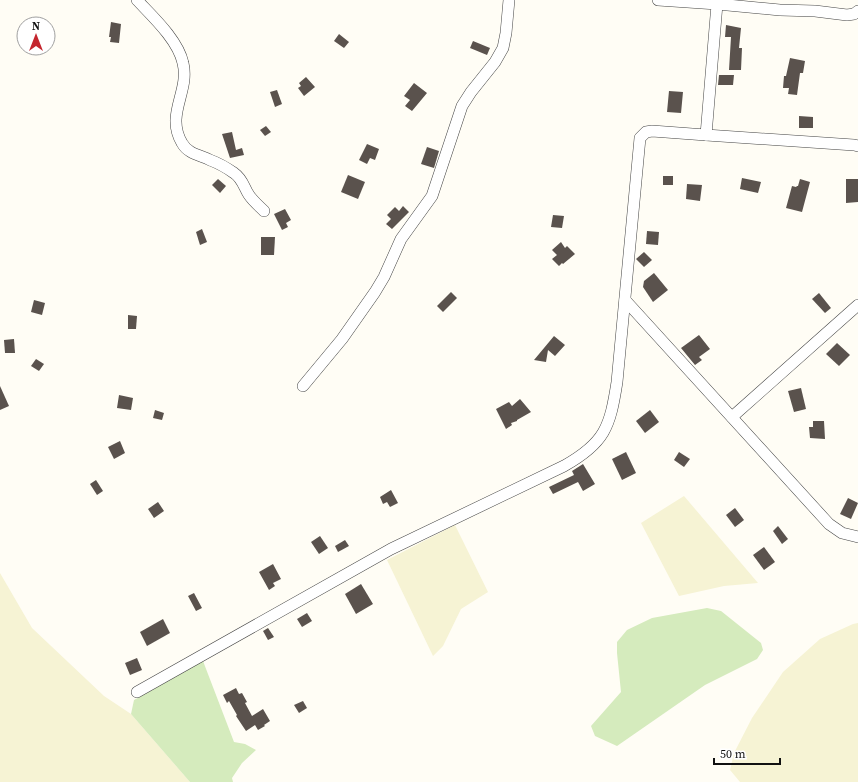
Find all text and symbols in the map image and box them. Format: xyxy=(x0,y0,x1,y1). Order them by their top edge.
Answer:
north arrow xyxy=(16,16,56,56)
text: N xyxy=(32,19,40,34)
scale bar xyxy=(714,740,780,766)
text: 50 m xyxy=(720,746,746,762)

